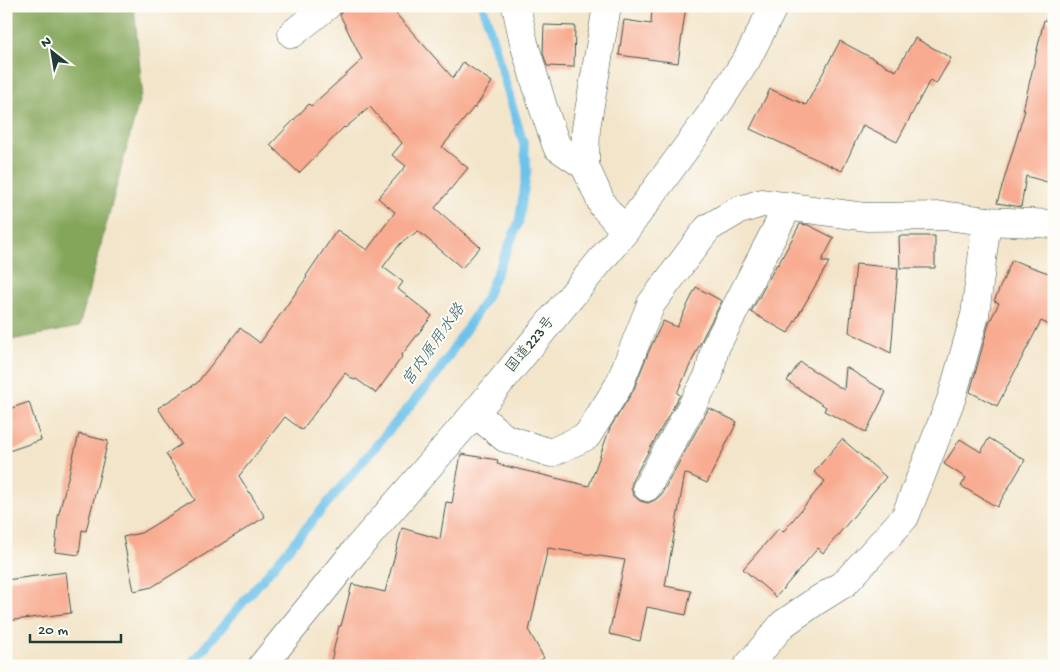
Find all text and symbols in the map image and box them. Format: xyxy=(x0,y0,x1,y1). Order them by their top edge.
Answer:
north arrow xyxy=(28,28,78,78)
text: N xyxy=(38,33,55,53)
water label: 宮内原用水路 xyxy=(399,300,471,391)
street label: 国道223号 xyxy=(503,313,559,377)
scale bar xyxy=(30,612,121,644)
text: 20 m xyxy=(38,622,68,640)

